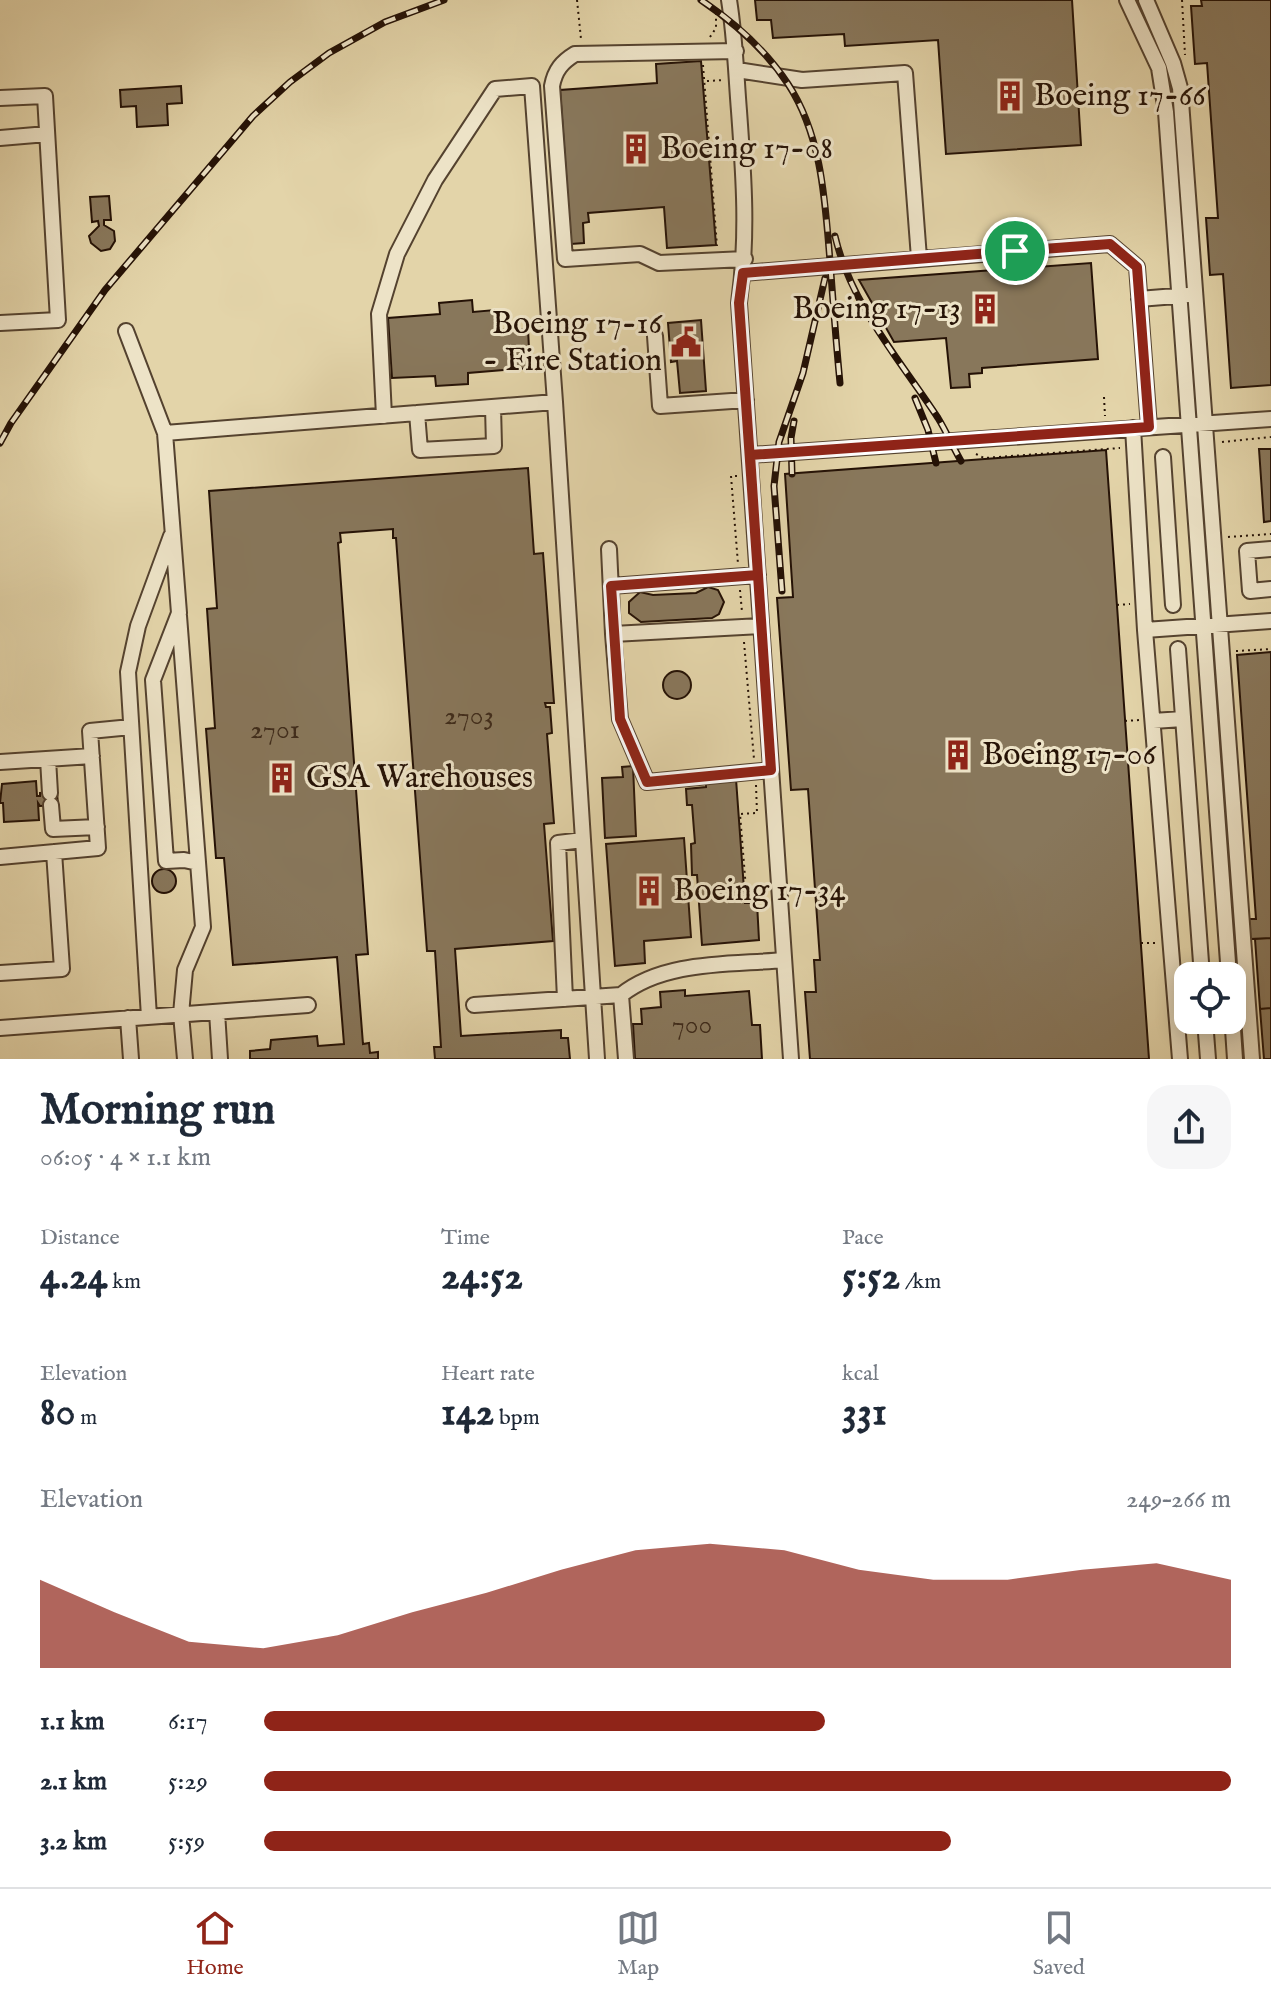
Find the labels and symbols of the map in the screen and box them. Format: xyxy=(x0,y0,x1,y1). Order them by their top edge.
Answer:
place label: Boeing 17-66 xyxy=(1034,76,1206,117)
building icon: Boeing 17-66 xyxy=(993,79,1027,113)
place label: Boeing 17-08 xyxy=(660,129,833,170)
building icon: Boeing 17-08 xyxy=(619,132,653,166)
pin xyxy=(981,217,1049,285)
place label: Boeing 17-13 xyxy=(792,289,961,330)
building icon: Boeing 17-13 xyxy=(968,292,1002,326)
place label: Boeing 17-16 - Fire Station xyxy=(483,304,663,382)
public building icon: Boeing 17-16 - Fire Station xyxy=(669,325,703,359)
house number: 2703 xyxy=(444,699,494,734)
house number: 2701 xyxy=(250,713,300,748)
place label: Boeing 17-06 xyxy=(982,735,1157,776)
building icon: Boeing 17-06 xyxy=(941,738,975,772)
place label: GSA Warehouses xyxy=(306,758,533,799)
building icon: GSA Warehouses xyxy=(265,761,299,795)
place label: Boeing 17-34 xyxy=(673,871,846,912)
building icon: Boeing 17-34 xyxy=(632,874,666,908)
house number: 700 xyxy=(672,1008,712,1043)

